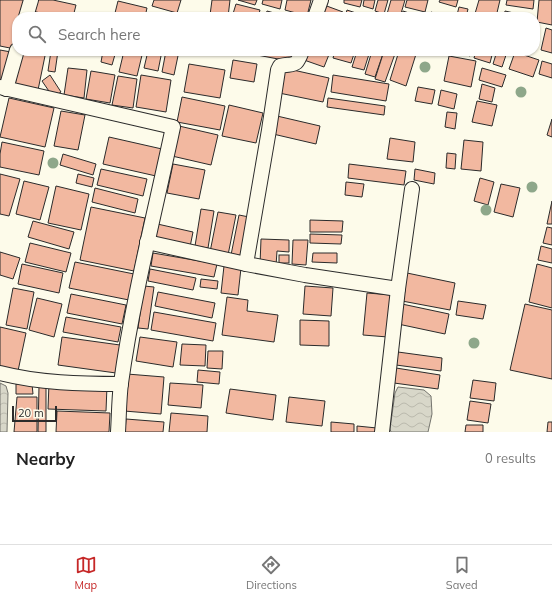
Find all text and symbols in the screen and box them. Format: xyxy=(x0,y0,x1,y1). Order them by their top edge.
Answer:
search box xyxy=(12,12,540,56)
icon: search xyxy=(26,23,48,45)
text: Search here xyxy=(58,25,140,44)
scale bar xyxy=(12,404,57,423)
text: 20 m xyxy=(18,406,44,420)
text: Nearby xyxy=(16,448,75,469)
text: 0 results xyxy=(485,450,536,466)
tab: Map xyxy=(74,554,97,592)
tab: Directions xyxy=(246,554,297,592)
tab: Saved xyxy=(446,554,478,592)

